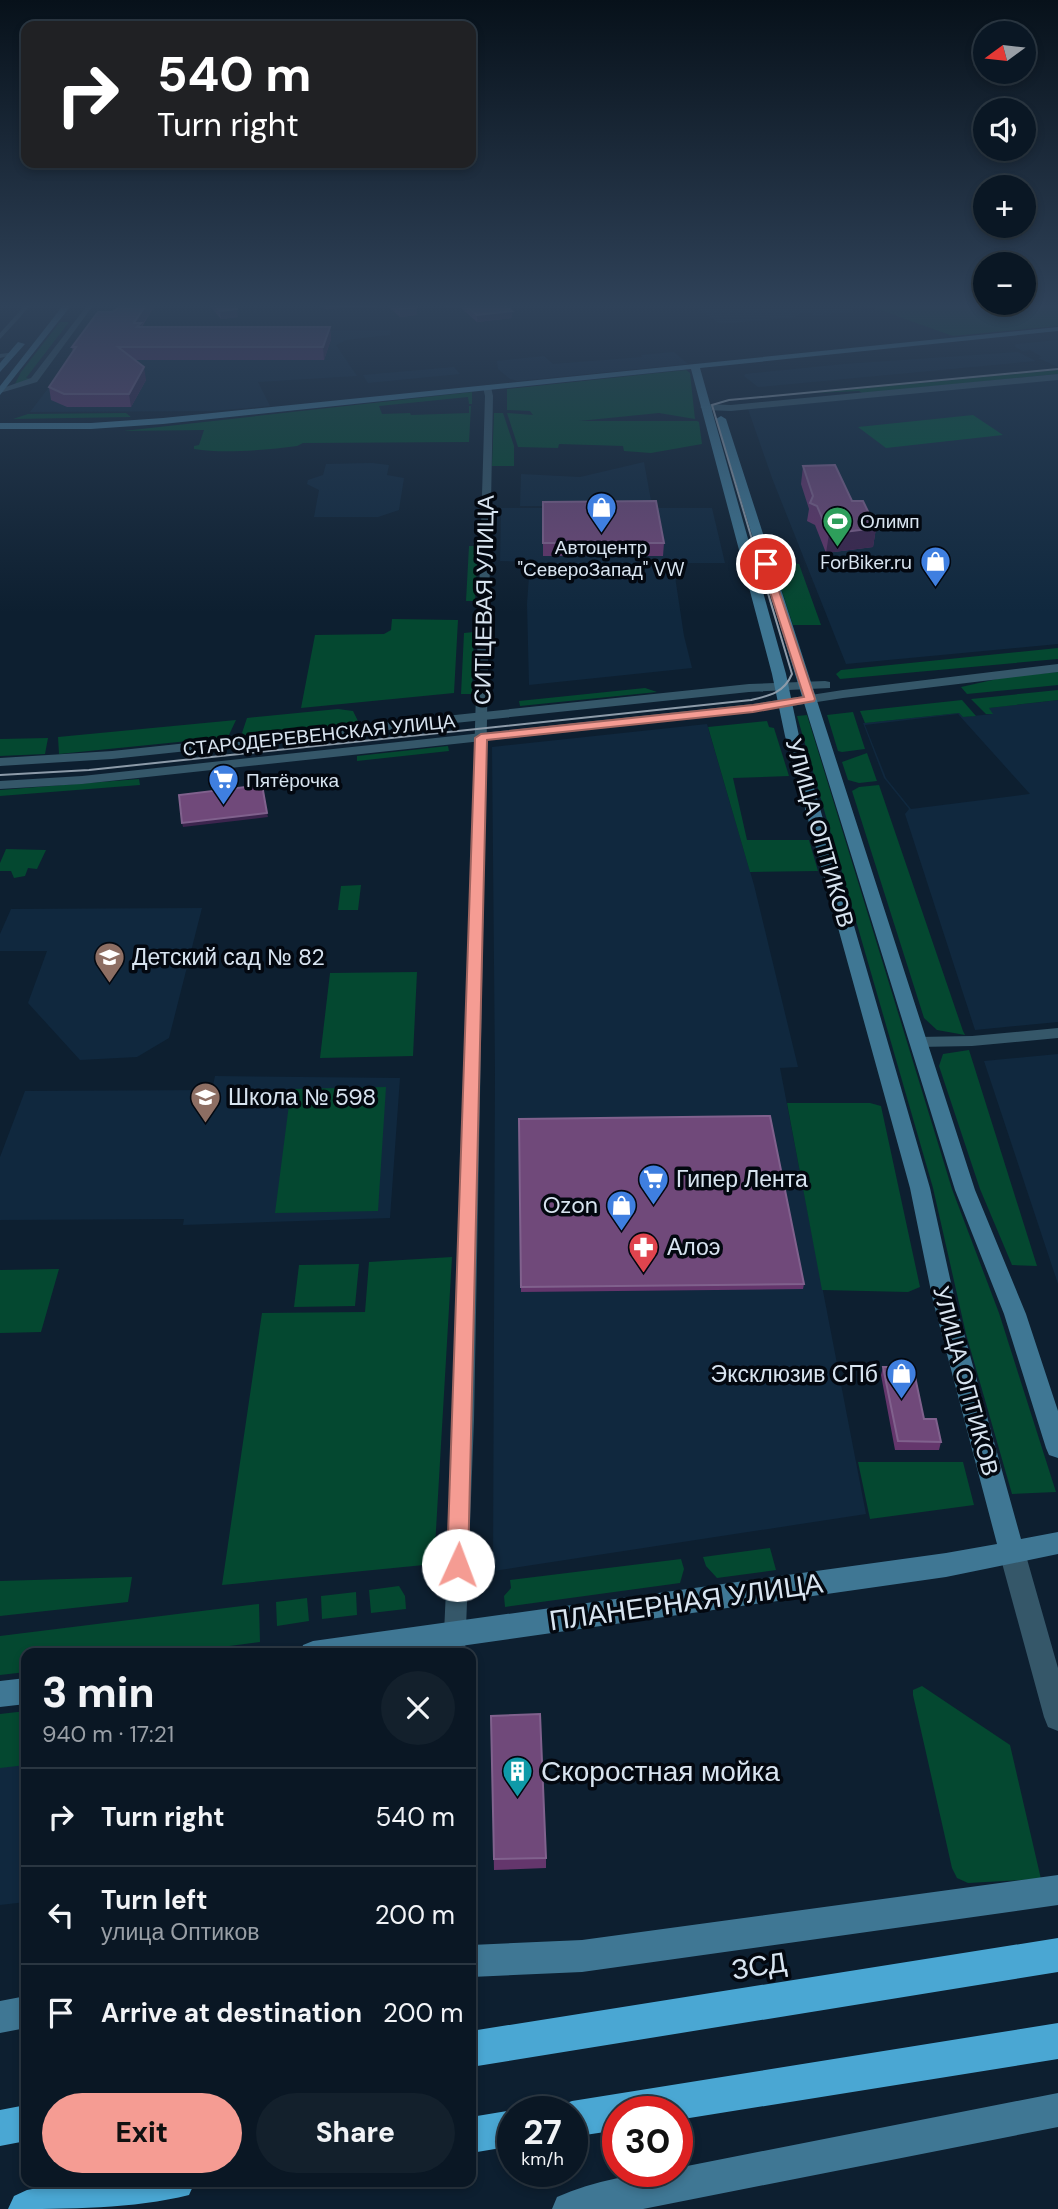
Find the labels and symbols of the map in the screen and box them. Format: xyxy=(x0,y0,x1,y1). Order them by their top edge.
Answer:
north arrow xyxy=(973,21,1036,84)
shop icon: Автоцентр "СевероЗапад" VW xyxy=(584,491,618,535)
street label: СИТЦЕВАЯ УЛИЦА xyxy=(467,494,501,705)
sports icon: Олимп xyxy=(820,504,854,548)
place label: Олимп xyxy=(860,509,920,534)
pin xyxy=(736,534,796,594)
place label: Автоцентр "СевероЗапад" VW xyxy=(517,535,685,582)
shop icon: ForBiker.ru xyxy=(918,545,952,589)
place label: ForBiker.ru xyxy=(820,550,912,575)
street label: СТАРОДЕРЕВЕНСКАЯ УЛИЦА xyxy=(182,708,457,762)
street label: УЛИЦА ОПТИКОВ xyxy=(779,735,861,931)
supermarket icon: Пятёрочка xyxy=(206,763,240,807)
place label: Пятёрочка xyxy=(246,768,340,793)
school or university icon: Детский сад № 82 xyxy=(92,940,126,984)
place label: Детский сад № 82 xyxy=(132,942,325,972)
school or university icon: Школа № 598 xyxy=(188,1080,222,1124)
place label: Школа № 598 xyxy=(228,1082,376,1112)
supermarket icon: Гипер Лента xyxy=(636,1162,670,1206)
place label: Гипер Лента xyxy=(676,1164,808,1194)
shop icon: Ozon xyxy=(604,1188,638,1232)
place label: Ozon xyxy=(543,1190,598,1220)
pharmacy icon: Алоэ xyxy=(627,1230,661,1274)
place label: Алоэ xyxy=(667,1232,721,1262)
street label: УЛИЦА ОПТИКОВ xyxy=(926,1283,1006,1479)
shop icon: Эксклюзив СПб xyxy=(884,1357,918,1401)
place label: Эксклюзив СПб xyxy=(711,1359,878,1389)
position arrow xyxy=(421,1528,495,1602)
street label: ПЛАНЕРНАЯ УЛИЦА xyxy=(547,1564,826,1640)
place label: Скоростная мойка xyxy=(541,1753,780,1790)
building icon: Скоростная мойка xyxy=(501,1754,535,1798)
street label: ЗСД xyxy=(729,1943,789,1989)
speed limit sign: 30 xyxy=(602,2096,693,2187)

